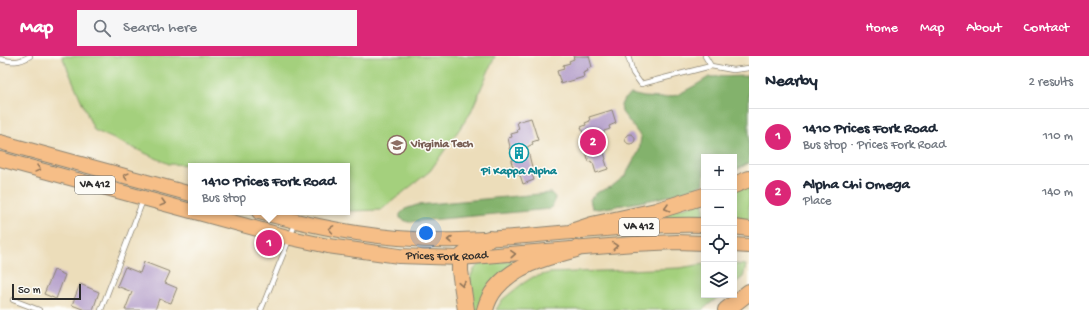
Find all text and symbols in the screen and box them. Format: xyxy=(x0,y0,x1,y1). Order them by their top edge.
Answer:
search box xyxy=(77,10,357,46)
text: Map xyxy=(20,17,53,40)
icon: search xyxy=(91,17,113,39)
text: Search here xyxy=(123,19,197,37)
text: Home xyxy=(866,20,898,37)
text: Map xyxy=(920,20,944,37)
text: About xyxy=(966,20,1002,37)
text: Contact xyxy=(1024,20,1069,37)
text: Nearby xyxy=(765,72,818,92)
text: 2 results xyxy=(1028,75,1073,90)
text: 1410 Prices Fork Road xyxy=(803,120,937,138)
pin: 2 xyxy=(580,127,606,157)
text: 1 xyxy=(775,129,781,144)
text: 110 m xyxy=(1043,129,1073,144)
school or university icon: Virginia Tech xyxy=(386,134,408,156)
place label: Virginia Tech xyxy=(410,138,474,152)
text: Bus stop · Prices Fork Road xyxy=(803,138,946,153)
building icon: Pi Kappa Alpha xyxy=(508,142,530,164)
map controls xyxy=(701,154,737,298)
button: + xyxy=(701,154,737,190)
popup xyxy=(188,163,350,215)
one-way arrow xyxy=(34,165,41,173)
place label: Pi Kappa Alpha xyxy=(480,165,558,179)
one-way arrow xyxy=(123,173,130,181)
text: 1410 Prices Fork Road xyxy=(202,173,336,191)
road number: VA 412 xyxy=(75,176,115,194)
text: Alpha Chi Omega xyxy=(803,176,910,194)
text: 2 xyxy=(775,185,781,200)
text: 140 m xyxy=(1042,185,1073,200)
button: − xyxy=(701,190,737,226)
text: Bus stop xyxy=(202,191,246,206)
text: Place xyxy=(803,194,831,209)
one-way arrow xyxy=(160,199,166,207)
one-way arrow xyxy=(664,203,671,212)
road number: VA 412 xyxy=(619,218,659,236)
your location xyxy=(416,223,436,243)
one-way arrow xyxy=(328,225,334,234)
button: locate xyxy=(701,226,737,262)
pin: 1 xyxy=(256,228,282,258)
one-way arrow xyxy=(447,236,453,244)
one-way arrow xyxy=(612,241,618,250)
street label: Prices Fork Road xyxy=(405,249,489,265)
one-way arrow xyxy=(510,249,516,258)
button: layers xyxy=(701,262,737,298)
one-way arrow xyxy=(458,281,466,287)
scale bar xyxy=(12,282,81,301)
text: 50 m xyxy=(18,285,40,297)

